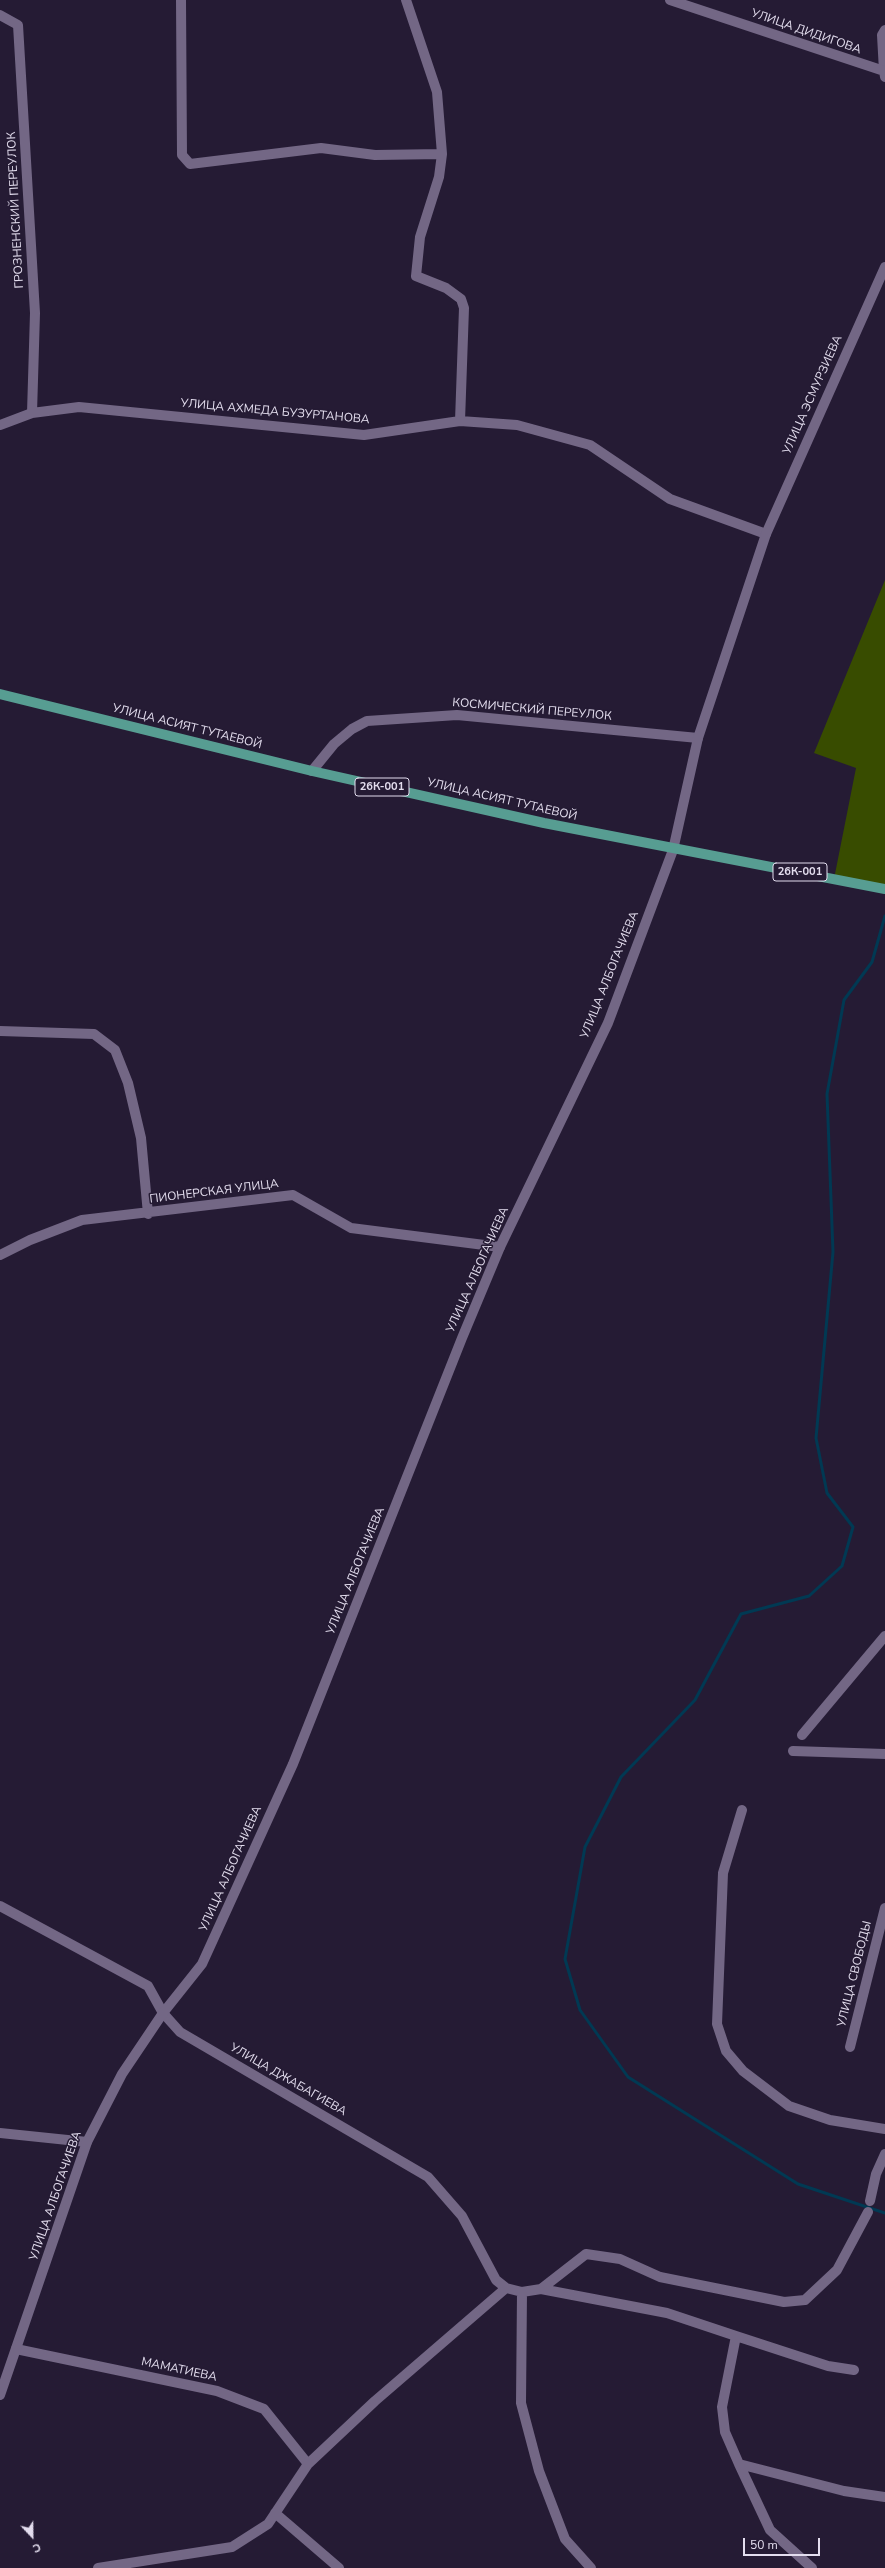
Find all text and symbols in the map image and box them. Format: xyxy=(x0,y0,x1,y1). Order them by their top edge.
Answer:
street label: УЛИЦА ДИДИГОВА xyxy=(749,6,863,58)
street label: ГРОЗНЕНСКИЙ ПЕРЕУЛОК xyxy=(5,131,27,289)
street label: УЛИЦА ЭСМУРЗИЕВА xyxy=(780,333,846,457)
street label: УЛИЦА АХМЕДА БУЗУРТАНОВА xyxy=(180,397,370,427)
street label: КОСМИЧЕСКИЙ ПЕРЕУЛОК xyxy=(452,696,612,724)
street label: УЛИЦА АСИЯТ ТУТАЕВОЙ xyxy=(111,701,263,753)
street label: УЛИЦА АСИЯТ ТУТАЕВОЙ xyxy=(426,776,578,824)
road number: 26К-001 xyxy=(355,778,409,796)
road number: 26К-001 xyxy=(773,863,827,881)
street label: УЛИЦА АЛБОГАЧИЕВА xyxy=(578,909,642,1041)
street label: ПИОНЕРСКАЯ УЛИЦА xyxy=(149,1177,279,1207)
street label: УЛИЦА АЛБОГАЧИЕВА xyxy=(444,1205,512,1335)
street label: УЛИЦА АЛБОГАЧИЕВА xyxy=(324,1505,388,1637)
street label: УЛИЦА АЛБОГАЧИЕВА xyxy=(197,1804,265,1934)
street label: УЛИЦА СВОБОДЫ xyxy=(835,1920,875,2028)
street label: УЛИЦА ДЖАБАГИЕВА xyxy=(227,2041,349,2119)
street label: УЛИЦА АЛБОГАЧИЕВА xyxy=(27,2129,85,2263)
street label: МАМАТИЕВА xyxy=(140,2355,218,2385)
north arrow xyxy=(12,2516,52,2556)
scale bar xyxy=(745,2530,822,2556)
text: 50 m xyxy=(750,2537,778,2553)
text: С xyxy=(30,2539,43,2556)

